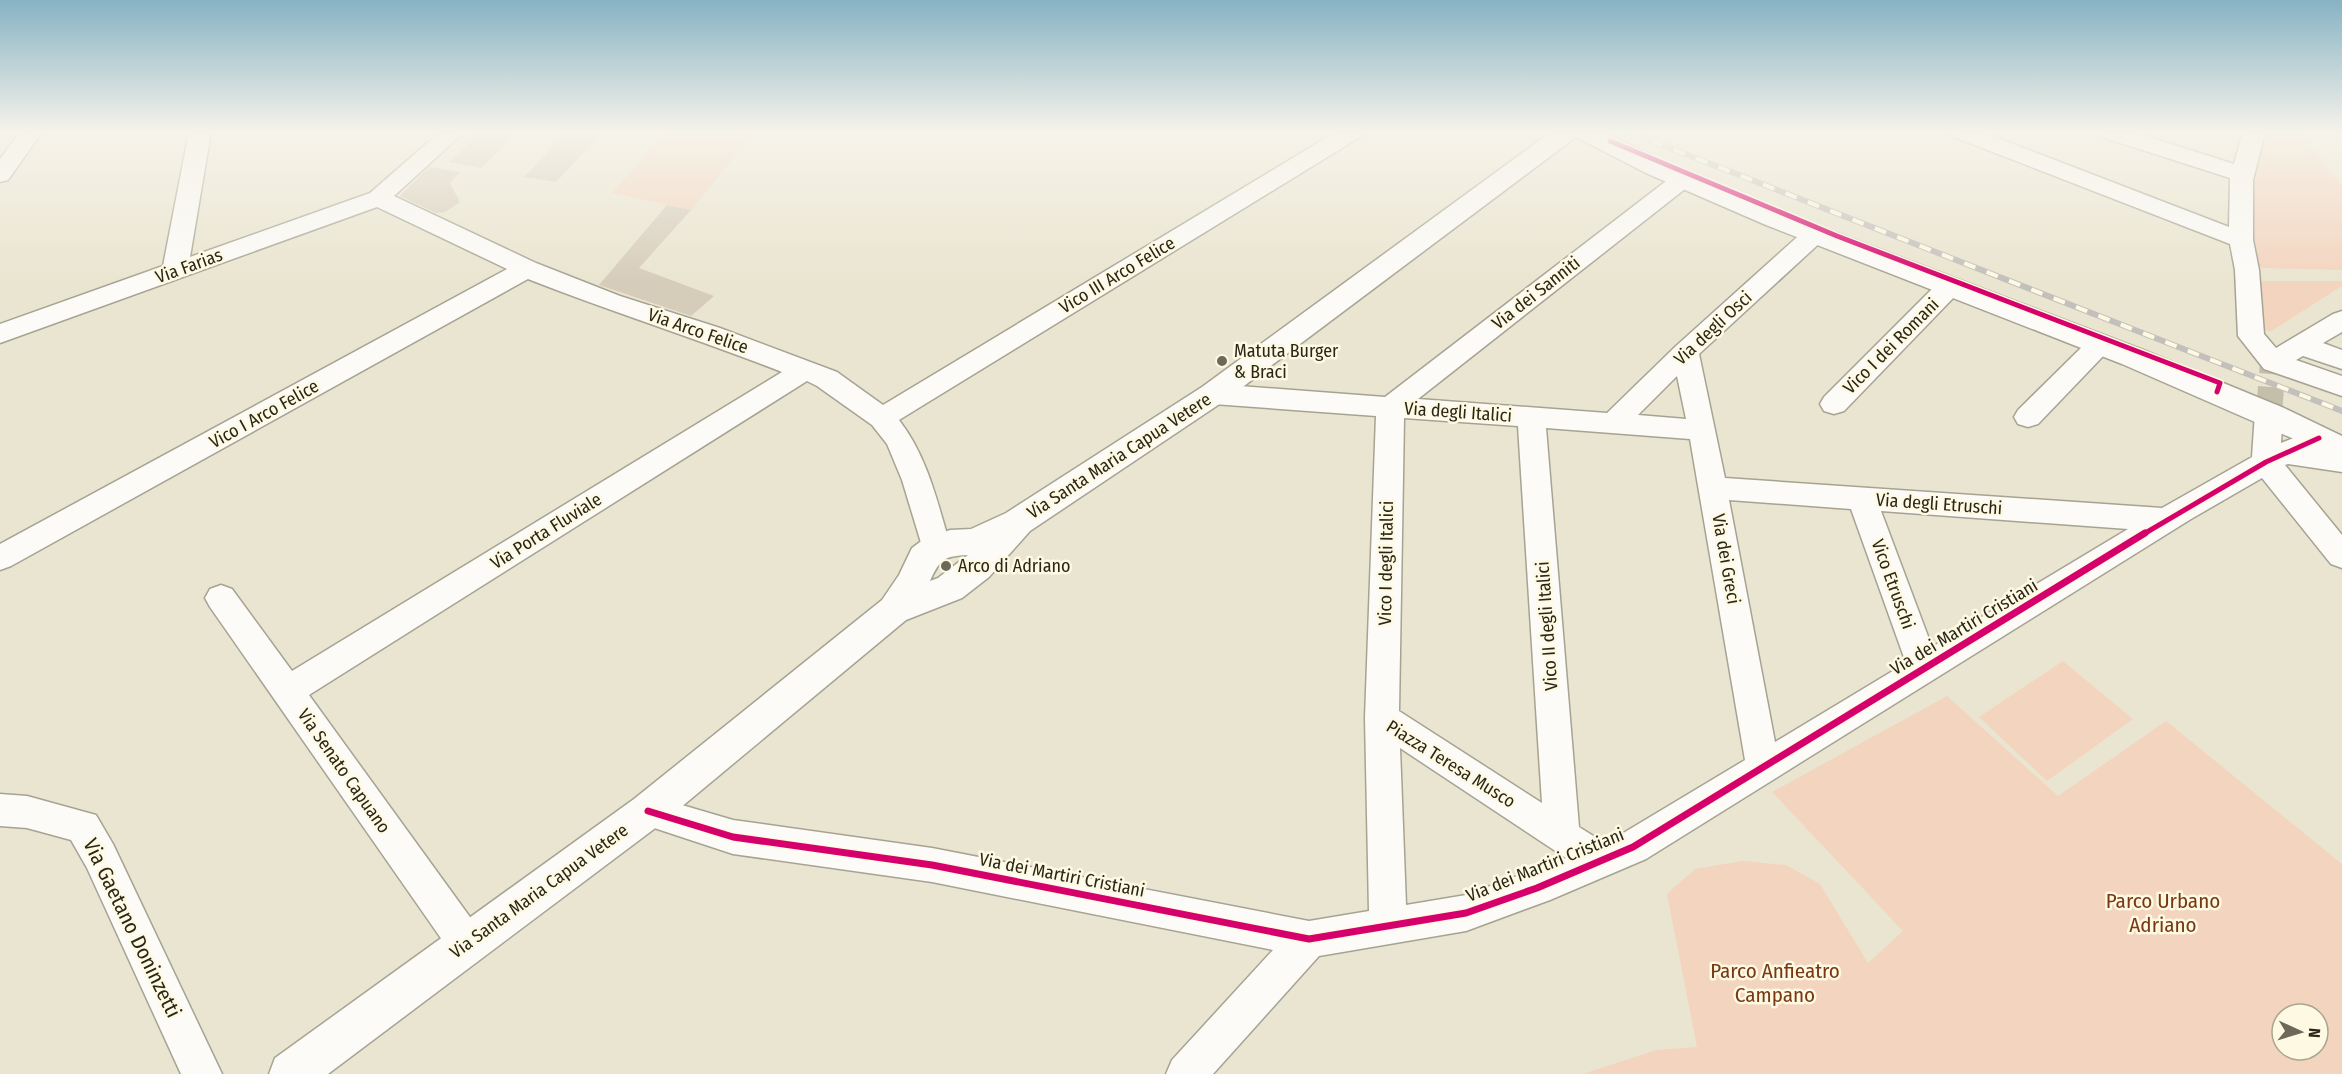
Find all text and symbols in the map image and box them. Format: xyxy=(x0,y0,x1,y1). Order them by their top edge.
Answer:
street label: Vico III Arco Felice xyxy=(1055,232,1179,318)
street label: Via Farias xyxy=(153,244,226,288)
street label: Via dei Sanniti xyxy=(1488,252,1584,334)
street label: Via degli Osci xyxy=(1669,286,1757,370)
street label: Vico I dei Romani xyxy=(1838,293,1944,399)
street label: Via Arco Felice xyxy=(645,304,751,358)
place label: Matuta Burger & Braci xyxy=(1234,340,1339,383)
marker: Matuta Burger & Braci xyxy=(1215,354,1229,368)
street label: Vico I Arco Felice xyxy=(205,375,323,453)
street label: Via Santa Maria Capua Vetere xyxy=(1023,388,1215,524)
street label: Via degli Italici xyxy=(1403,397,1513,427)
street label: Via Porta Fluviale xyxy=(486,488,606,574)
street label: Via degli Etruschi xyxy=(1875,489,2003,519)
street label: Vico I degli Italici xyxy=(1374,500,1398,626)
street label: Via dei Greci xyxy=(1707,512,1745,606)
street label: Vico Etruschi xyxy=(1867,536,1919,632)
place label: Arco di Adriano xyxy=(958,555,1070,577)
marker: Arco di Adriano xyxy=(939,559,953,573)
street label: Vico II degli Italici xyxy=(1532,561,1562,691)
street label: Via dei Martiri Cristiani xyxy=(1886,574,2042,680)
street label: Via Senato Capuano xyxy=(293,705,395,837)
street label: Piazza Teresa Musco xyxy=(1382,715,1520,813)
street label: Via Santa Maria Capua Vetere xyxy=(446,819,632,963)
street label: Via dei Martiri Cristiani xyxy=(1463,823,1627,907)
street label: Via Gaetano Doninzetti xyxy=(77,834,187,1022)
street label: Via dei Martiri Cristiani xyxy=(977,848,1147,902)
park label: Parco Urbano Adriano xyxy=(2106,888,2220,938)
park label: Parco Anfieatro Campano xyxy=(1710,958,1840,1008)
north arrow xyxy=(2270,1002,2330,1062)
text: N xyxy=(2305,1028,2324,1038)

